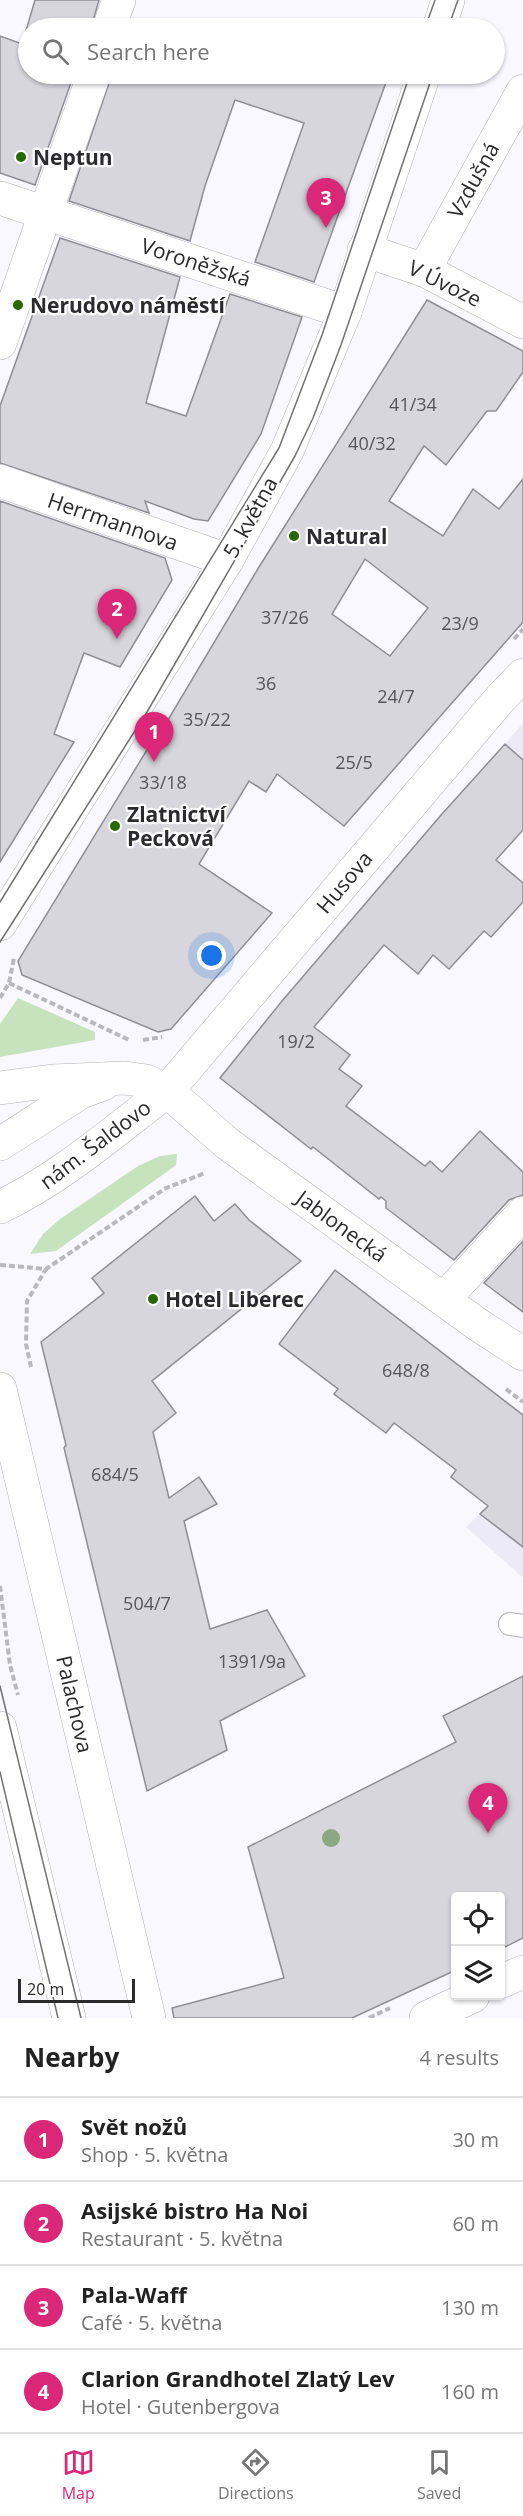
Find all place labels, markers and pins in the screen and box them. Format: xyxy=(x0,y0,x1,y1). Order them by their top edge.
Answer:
place label: Neptun xyxy=(33,143,113,171)
marker: Neptun xyxy=(14,150,28,164)
pin: 3 xyxy=(306,178,346,228)
place label: Nerudovo náměstí xyxy=(30,291,227,319)
marker: Nerudovo náměstí xyxy=(11,298,25,312)
place label: Natural xyxy=(306,522,387,550)
marker: Natural xyxy=(287,529,301,543)
pin: 2 xyxy=(98,590,136,639)
pin: 1 xyxy=(134,712,174,762)
place label: Zlatnictví Pecková xyxy=(127,800,227,852)
marker: Zlatnictví Pecková xyxy=(108,819,122,833)
place label: Hotel Liberec xyxy=(165,1285,304,1313)
marker: Hotel Liberec xyxy=(146,1292,160,1306)
pin: 4 xyxy=(468,1784,508,1833)

